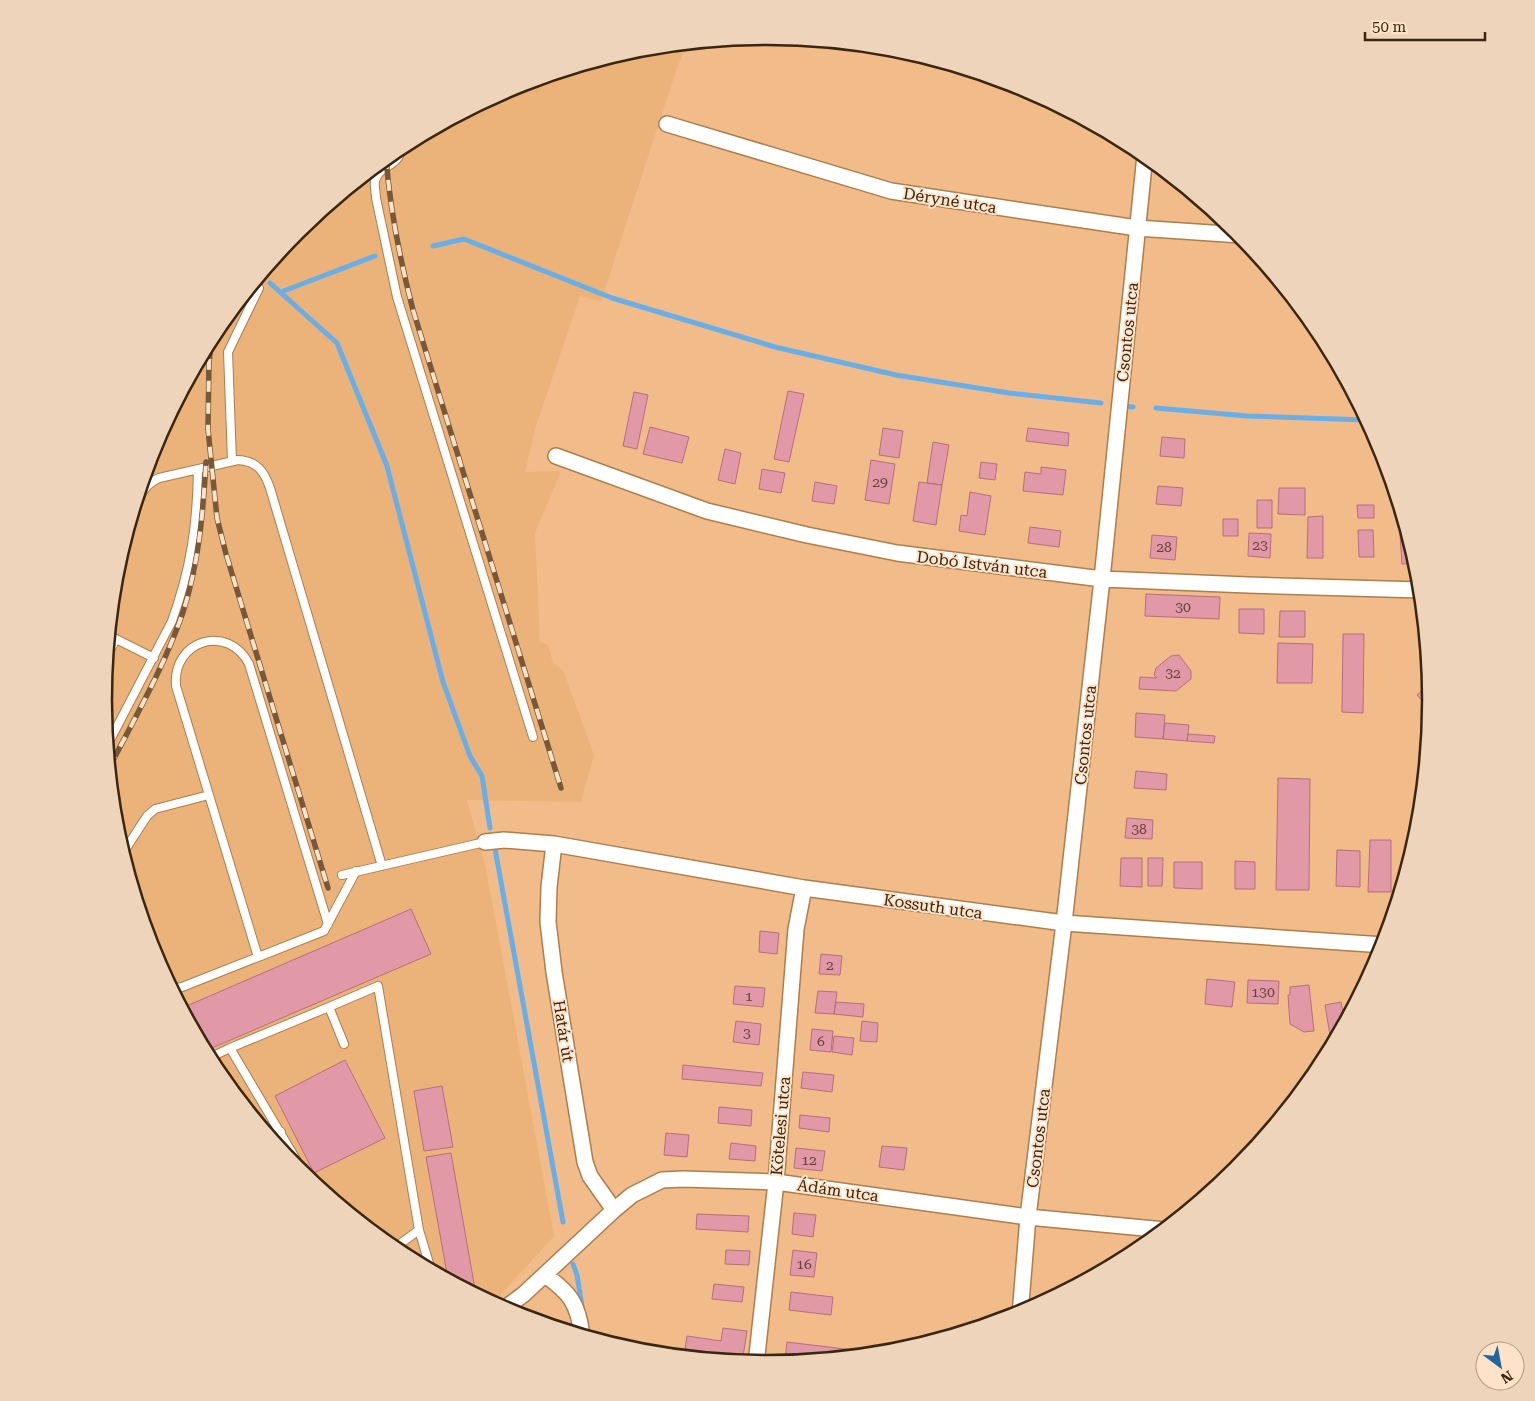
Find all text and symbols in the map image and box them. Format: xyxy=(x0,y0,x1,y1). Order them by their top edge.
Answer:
scale bar xyxy=(1365,10,1485,42)
text: 50 m xyxy=(1372,18,1407,36)
street label: Déryné utca xyxy=(902,184,998,217)
street label: Csontos utca xyxy=(1113,281,1142,383)
house number: 29 xyxy=(872,474,888,490)
house number: 23 xyxy=(1252,537,1268,553)
house number: 28 xyxy=(1156,539,1172,555)
street label: Dobó István utca xyxy=(915,547,1049,582)
house number: 30 xyxy=(1175,599,1191,615)
house number: 32 xyxy=(1165,665,1181,681)
street label: Csontos utca xyxy=(1071,684,1100,786)
house number: 38 xyxy=(1131,821,1147,837)
street label: Kossuth utca xyxy=(882,890,984,923)
house number: 2 xyxy=(826,957,834,973)
house number: 130 xyxy=(1251,984,1275,1000)
house number: 1 xyxy=(745,988,753,1004)
street label: Határ út xyxy=(549,999,578,1064)
house number: 3 xyxy=(743,1025,751,1041)
house number: 6 xyxy=(817,1033,825,1049)
street label: Kötelesi utca xyxy=(767,1075,794,1176)
street label: Csontos utca xyxy=(1023,1087,1054,1189)
house number: 12 xyxy=(801,1152,817,1168)
street label: Ádám utca xyxy=(796,1175,880,1206)
house number: 16 xyxy=(796,1256,812,1272)
north arrow xyxy=(1475,1341,1525,1391)
text: N xyxy=(1498,1367,1516,1387)

